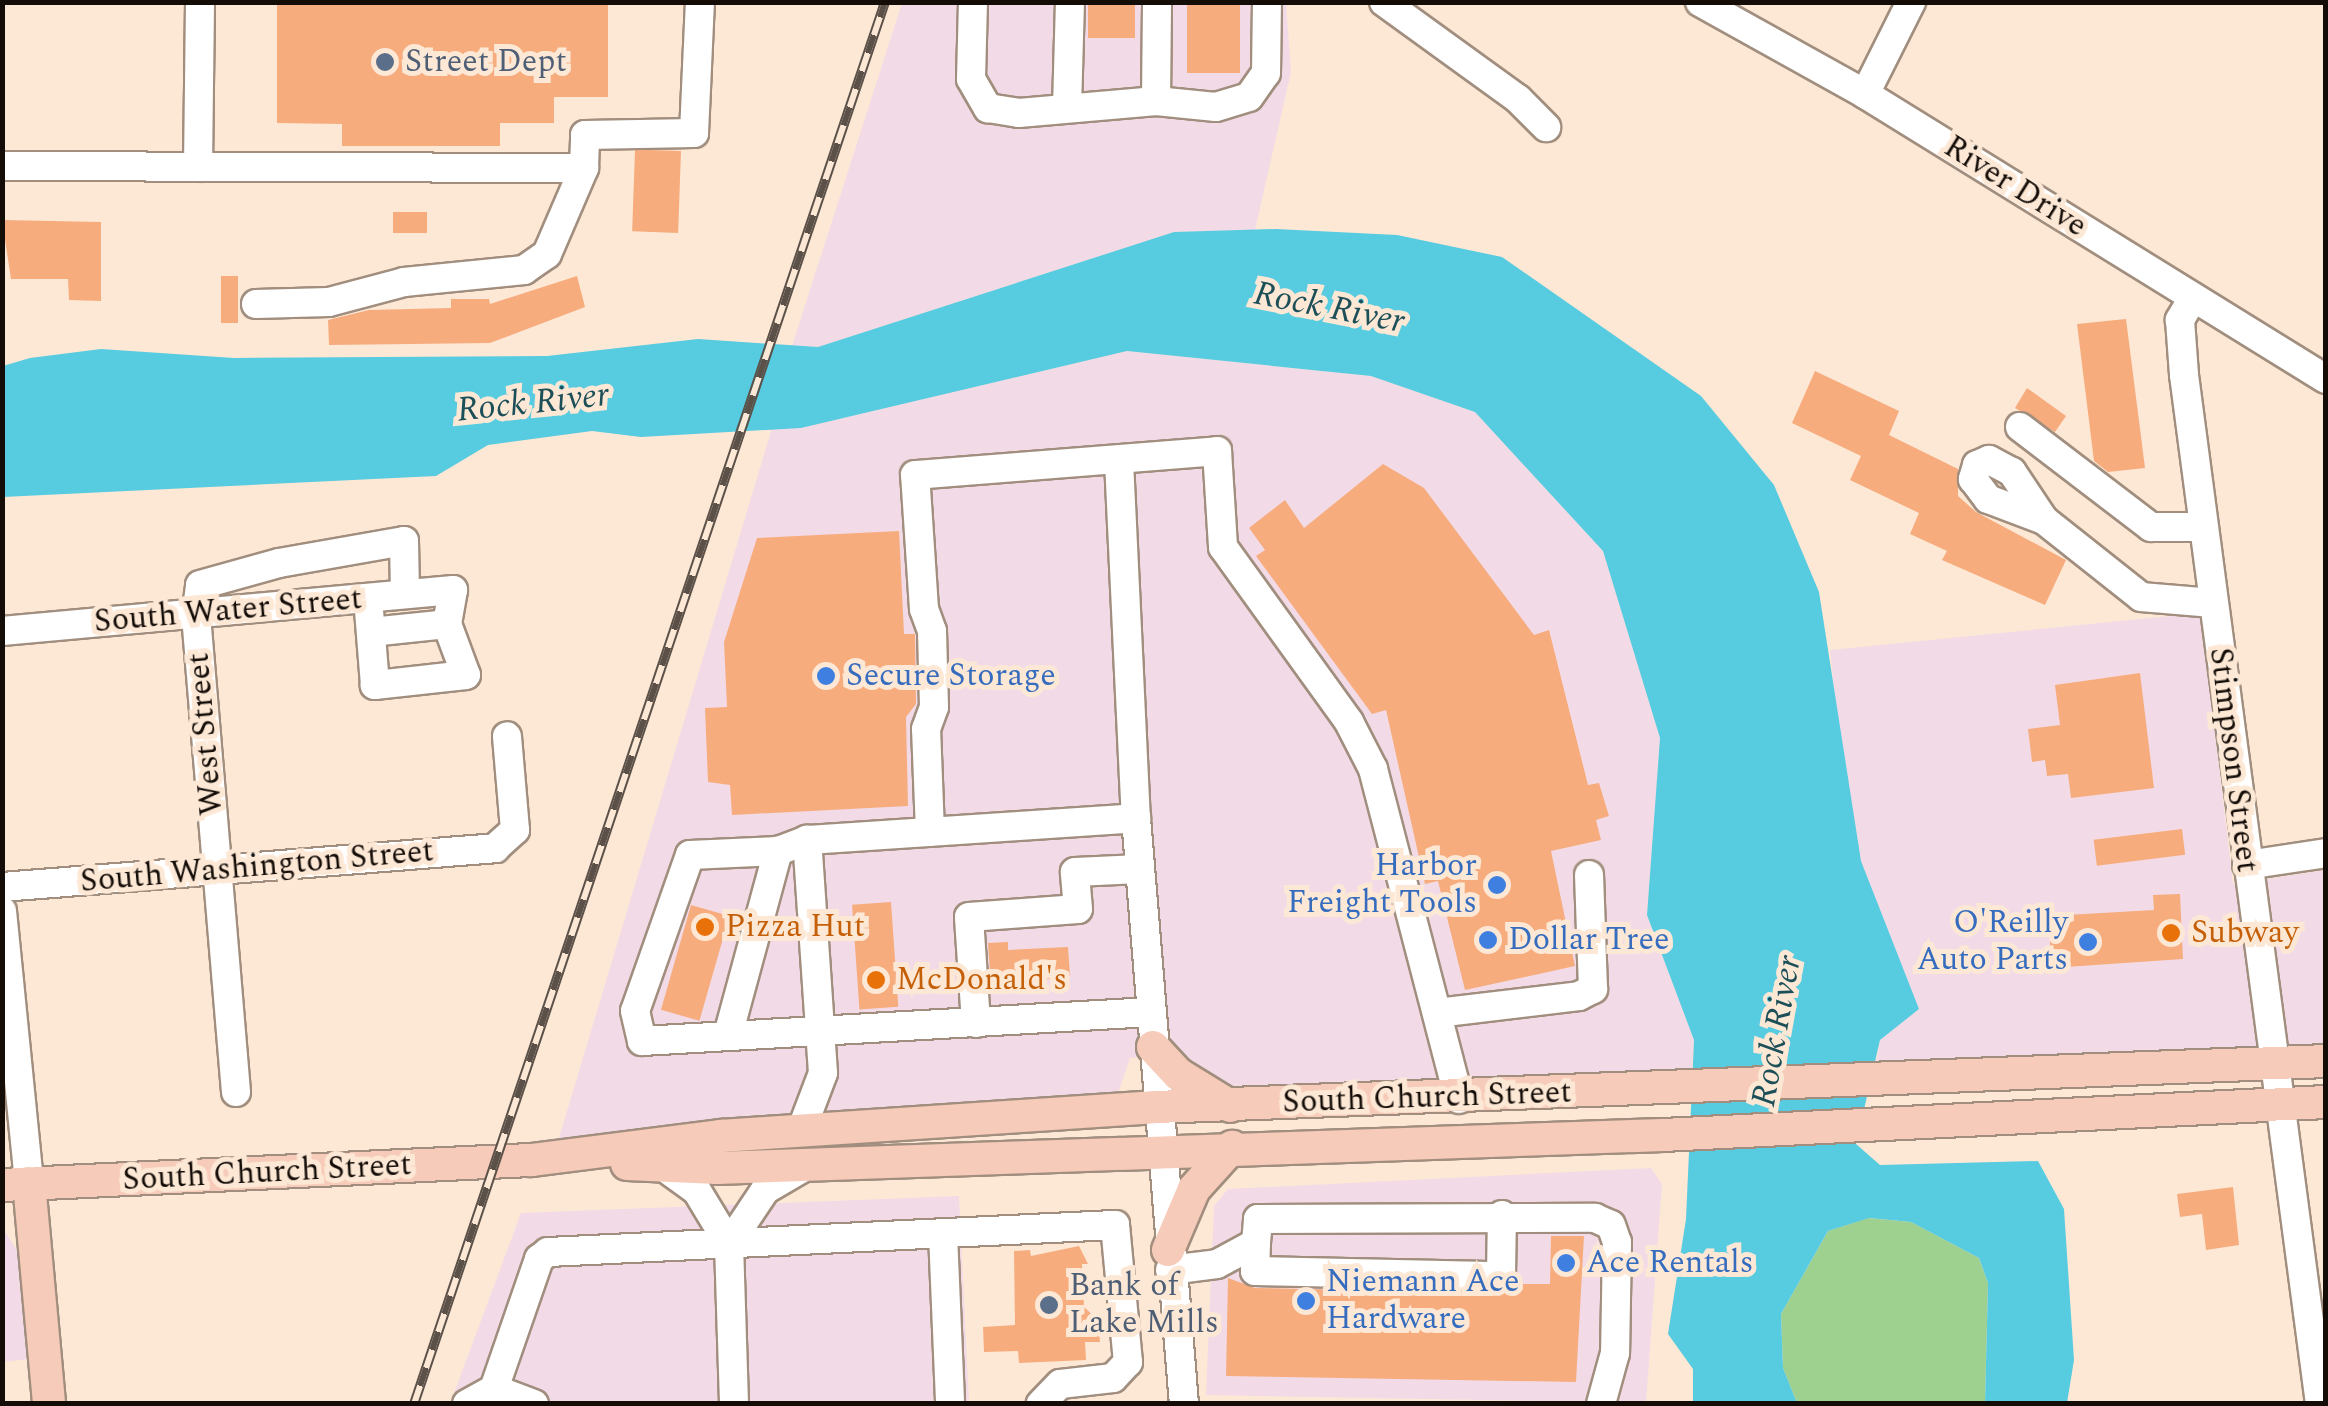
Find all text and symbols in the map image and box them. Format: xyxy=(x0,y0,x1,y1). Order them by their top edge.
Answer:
place label: Street Dept xyxy=(405,43,567,81)
marker: Street Dept xyxy=(374,51,396,73)
street label: River Drive xyxy=(1937,128,2093,246)
water label: Rock River xyxy=(1250,273,1408,343)
water label: Rock River xyxy=(455,374,611,432)
street label: South Water Street xyxy=(92,580,364,642)
street label: Stimpson Street xyxy=(2200,645,2266,875)
street label: West Street xyxy=(180,651,232,817)
place label: Secure Storage xyxy=(846,657,1056,695)
marker: Secure Storage xyxy=(815,665,837,687)
street label: South Washington Street xyxy=(79,832,435,902)
place label: Harbor Freight Tools xyxy=(1287,848,1477,923)
marker: Harbor Freight Tools xyxy=(1486,874,1508,896)
place label: O'Reilly Auto Parts xyxy=(1917,905,2068,980)
place label: Pizza Hut xyxy=(725,908,865,946)
place label: Subway xyxy=(2191,914,2299,952)
marker: Pizza Hut xyxy=(694,916,716,938)
place label: Dollar Tree xyxy=(1508,921,1670,959)
marker: Subway xyxy=(2160,922,2182,944)
marker: Dollar Tree xyxy=(1477,929,1499,951)
marker: O'Reilly Auto Parts xyxy=(2077,931,2099,953)
water label: Rock River xyxy=(1743,952,1811,1110)
place label: McDonald's xyxy=(896,961,1067,999)
marker: McDonald's xyxy=(865,969,887,991)
street label: South Church Street xyxy=(1282,1074,1572,1122)
street label: South Church Street xyxy=(122,1146,412,1200)
place label: Ace Rentals xyxy=(1586,1244,1753,1282)
marker: Ace Rentals xyxy=(1555,1252,1577,1274)
place label: Niemann Ace Hardware xyxy=(1326,1264,1520,1339)
place label: Bank of Lake Mills xyxy=(1069,1268,1219,1343)
marker: Niemann Ace Hardware xyxy=(1295,1290,1317,1312)
marker: Bank of Lake Mills xyxy=(1038,1294,1060,1316)

